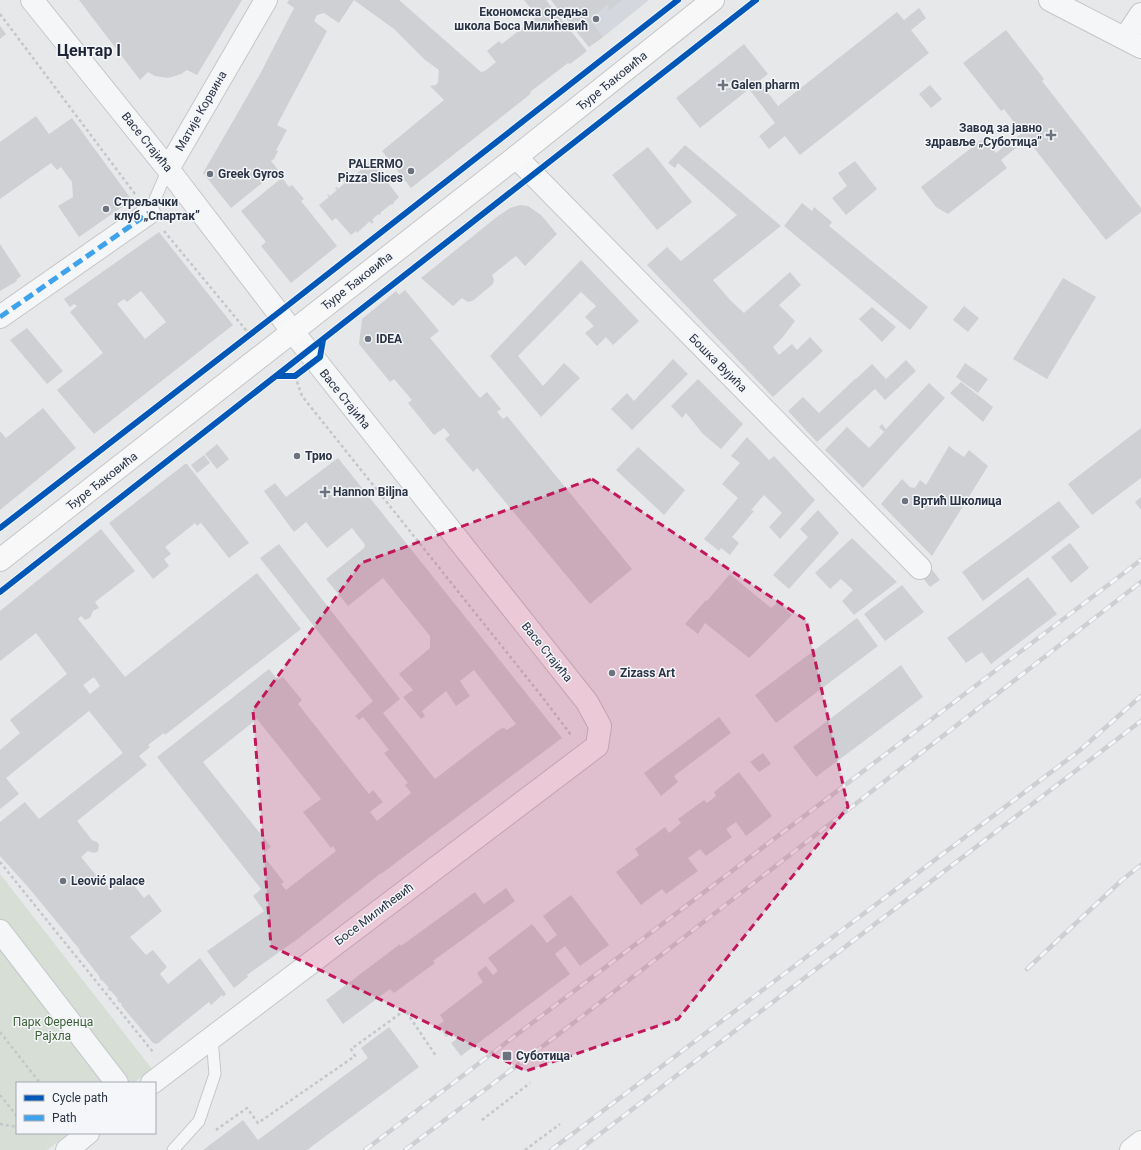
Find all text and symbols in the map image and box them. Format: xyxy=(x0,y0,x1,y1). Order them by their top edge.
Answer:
place label: Економска средња школа Боса Милићевић xyxy=(454,5,589,33)
marker: Економска средња школа Боса Милићевић xyxy=(591,14,601,24)
district label: Центар I xyxy=(57,41,121,60)
street label: Ђуре Ђаковића xyxy=(574,48,650,114)
street label: Матије Корвина xyxy=(172,68,230,154)
place label: Galen pharm xyxy=(731,78,800,92)
marker: Galen pharm xyxy=(718,80,728,90)
street label: Васе Стајића xyxy=(119,109,175,175)
place label: Завод за јавно здравље „Суботица” xyxy=(925,121,1042,149)
marker: Завод за јавно здравље „Суботица” xyxy=(1045,129,1057,141)
place label: PALERMO Pizza Slices xyxy=(338,157,403,185)
marker: PALERMO Pizza Slices xyxy=(406,166,416,176)
place label: Greek Gyros xyxy=(218,167,284,181)
marker: Greek Gyros xyxy=(205,169,215,179)
place label: Стрељачки клуб „Спартак” xyxy=(114,195,200,223)
marker: Стрељачки клуб „Спартак” xyxy=(101,204,111,214)
street label: Ђуре Ђаковића xyxy=(319,249,395,313)
street label: Бошка Вујића xyxy=(686,331,750,395)
place label: IDEA xyxy=(376,332,403,346)
marker: IDEA xyxy=(363,334,373,344)
street label: Васе Стајића xyxy=(317,366,373,432)
street label: Ђуре Ђаковића xyxy=(64,449,140,513)
place label: Трио xyxy=(305,449,332,463)
marker: Трио xyxy=(292,451,302,461)
place label: Hannon Biljna xyxy=(333,485,409,499)
marker: Hannon Biljna xyxy=(320,487,330,497)
place label: Вртић Школица xyxy=(913,494,1002,508)
marker: Вртић Школица xyxy=(900,496,910,506)
street label: Васе Стајића xyxy=(519,619,575,685)
place label: Zizass Art xyxy=(620,666,675,680)
marker: Zizass Art xyxy=(607,668,617,678)
place label: Leović palace xyxy=(71,874,145,888)
marker: Leović palace xyxy=(58,876,68,886)
street label: Босе Милићевић xyxy=(332,880,416,948)
park label: Парк Ференца Рајхла xyxy=(13,1015,93,1043)
place label: Суботица xyxy=(516,1049,571,1063)
marker: Суботица xyxy=(501,1050,513,1062)
legend xyxy=(16,1082,156,1134)
text: Cycle path xyxy=(52,1091,108,1105)
text: Path xyxy=(52,1111,77,1125)

